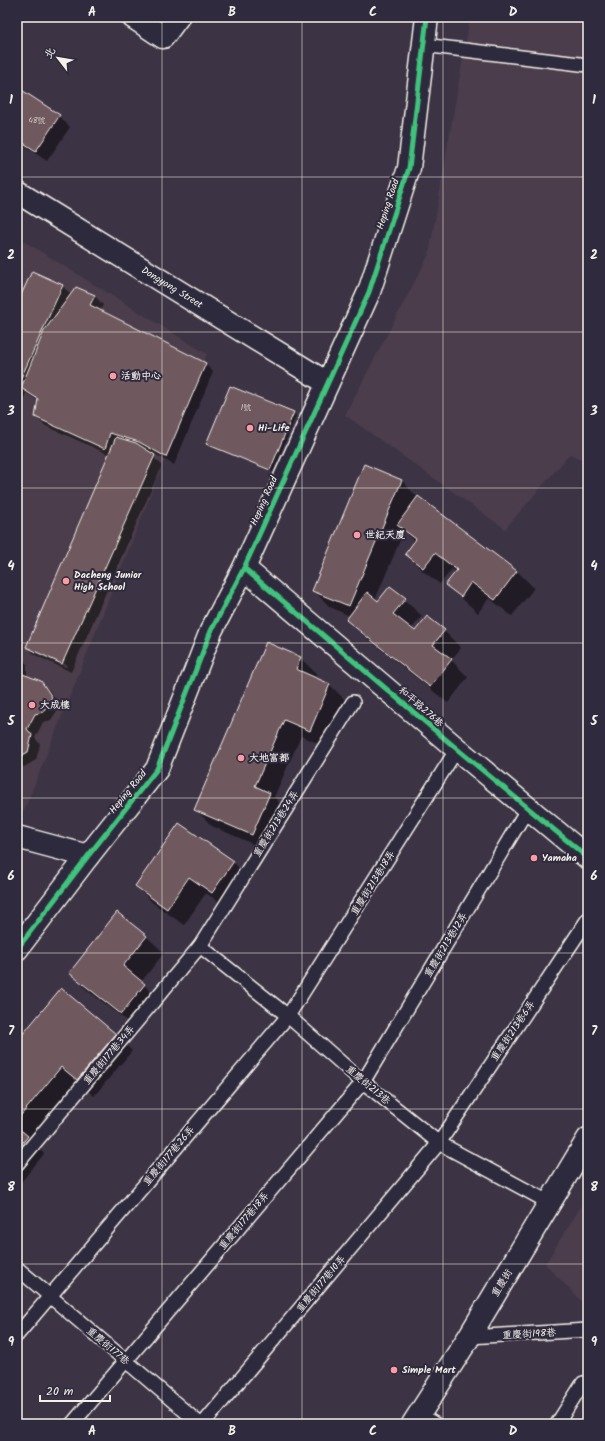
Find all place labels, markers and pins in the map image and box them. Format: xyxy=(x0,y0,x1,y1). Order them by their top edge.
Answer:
place label: 活動中心 xyxy=(121,368,161,384)
marker: 活動中心 xyxy=(108,371,118,381)
place label: Hi-Life xyxy=(258,420,290,436)
marker: Hi-Life xyxy=(245,423,255,433)
place label: 世紀天廈 xyxy=(365,527,405,543)
marker: 世紀天廈 xyxy=(352,530,362,540)
place label: Dacheng Junior High School xyxy=(74,567,142,595)
marker: Dacheng Junior High School xyxy=(61,576,71,586)
place label: 大成樓 xyxy=(40,697,70,713)
marker: 大成樓 xyxy=(27,700,37,710)
place label: 大地富都 xyxy=(249,750,289,766)
marker: 大地富都 xyxy=(236,753,246,763)
place label: Yamaha xyxy=(542,850,577,866)
marker: Yamaha xyxy=(529,853,539,863)
place label: Simple Mart xyxy=(402,1362,456,1378)
marker: Simple Mart xyxy=(389,1365,399,1375)

